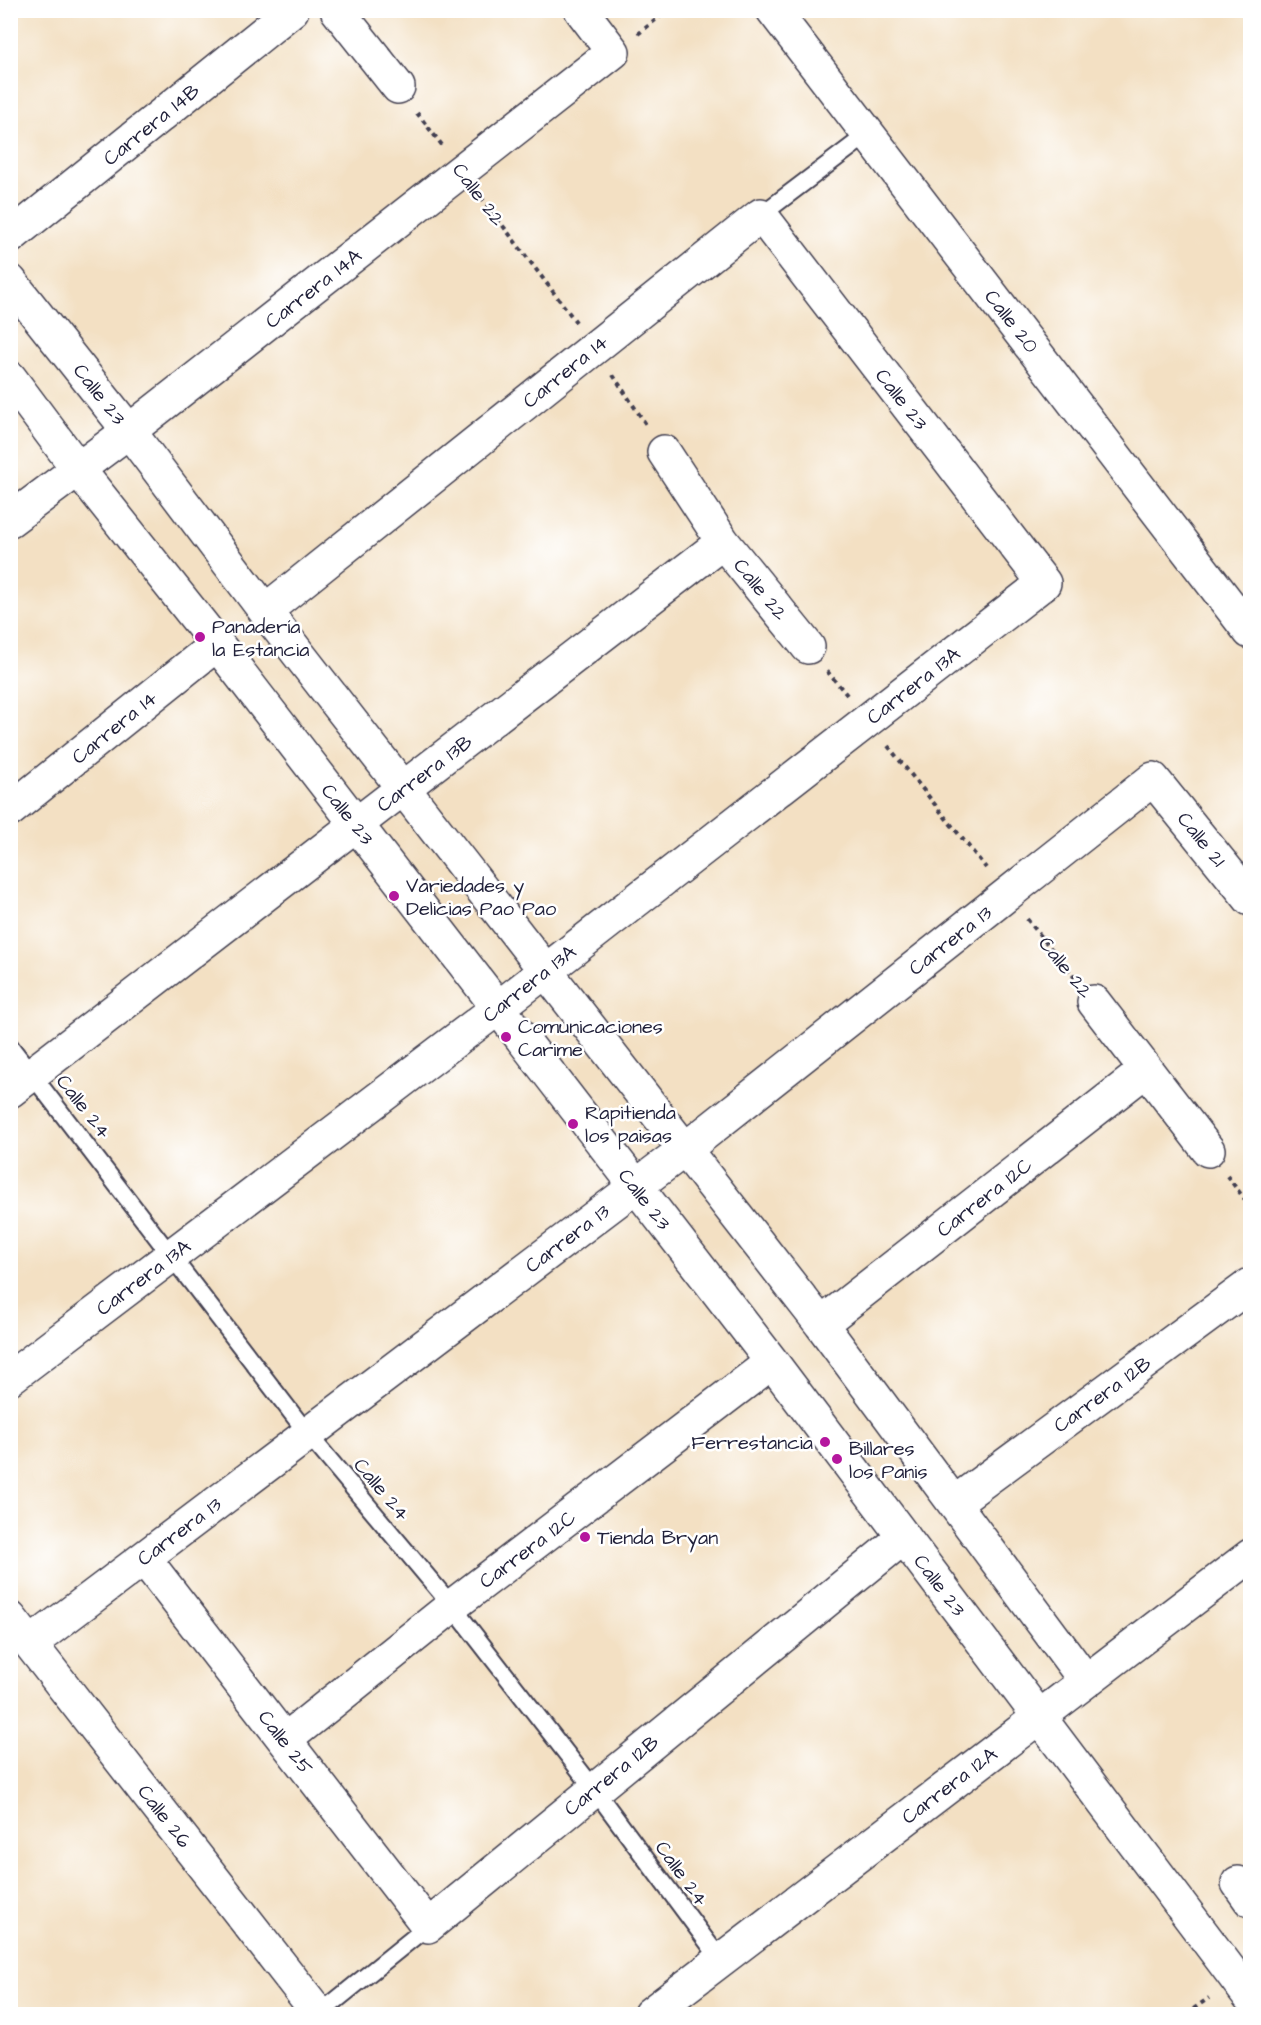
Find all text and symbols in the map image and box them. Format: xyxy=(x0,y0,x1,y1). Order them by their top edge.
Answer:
street label: Carrera 14B xyxy=(97,77,206,172)
street label: Calle 22 xyxy=(445,157,511,232)
street label: Carrera 14A xyxy=(260,242,368,335)
street label: Calle 20 xyxy=(978,284,1045,360)
street label: Carrera 14 xyxy=(517,328,615,415)
street label: Calle 23 xyxy=(66,358,132,431)
street label: Calle 23 xyxy=(868,363,934,436)
street label: Calle 22 xyxy=(727,553,794,627)
place label: Panadería la Estancia xyxy=(212,613,309,664)
marker: Panadería la Estancia xyxy=(193,630,207,644)
street label: Carrera 13A xyxy=(861,640,967,731)
street label: Carrera 14 xyxy=(66,684,164,771)
street label: Carrera 13B xyxy=(371,728,478,819)
street label: Calle 23 xyxy=(314,778,380,851)
street label: Calle 21 xyxy=(1170,806,1232,873)
place label: Variedades y Delicias Pao Pao xyxy=(406,872,556,923)
marker: Variedades y Delicias Pao Pao xyxy=(387,889,401,903)
street label: Carrera 13 xyxy=(903,899,998,982)
street label: Calle 22 xyxy=(1032,931,1099,1005)
street label: Carrera 13A xyxy=(477,938,583,1029)
place label: Comunicaciones Carime xyxy=(518,1013,663,1064)
marker: Comunicaciones Carime xyxy=(499,1030,513,1044)
street label: Calle 24 xyxy=(49,1069,117,1145)
place label: Rapitienda los paisas xyxy=(585,1099,676,1150)
marker: Rapitienda los paisas xyxy=(566,1117,580,1131)
street label: Carrera 12C xyxy=(931,1151,1038,1244)
street label: Calle 23 xyxy=(611,1163,677,1236)
street label: Carrera 13 xyxy=(520,1198,616,1280)
street label: Carrera 13A xyxy=(90,1233,197,1323)
street label: Carrera 12B xyxy=(1048,1350,1157,1440)
place label: Ferrestancia xyxy=(691,1429,813,1457)
marker: Ferrestancia xyxy=(818,1435,832,1449)
place label: Billares los Panis xyxy=(849,1435,927,1486)
street label: Calle 24 xyxy=(347,1452,416,1527)
marker: Billares los Panis xyxy=(830,1452,844,1466)
street label: Carrera 13 xyxy=(132,1491,228,1573)
street label: Carrera 12C xyxy=(473,1504,582,1595)
place label: Tienda Bryan xyxy=(597,1524,718,1553)
marker: Tienda Bryan xyxy=(578,1530,592,1544)
street label: Calle 23 xyxy=(907,1549,972,1622)
street label: Calle 25 xyxy=(251,1704,319,1781)
street label: Carrera 12B xyxy=(558,1729,665,1823)
street label: Carrera 12A xyxy=(896,1740,1003,1831)
street label: Calle 26 xyxy=(131,1779,198,1855)
street label: Calle 24 xyxy=(648,1835,715,1912)

